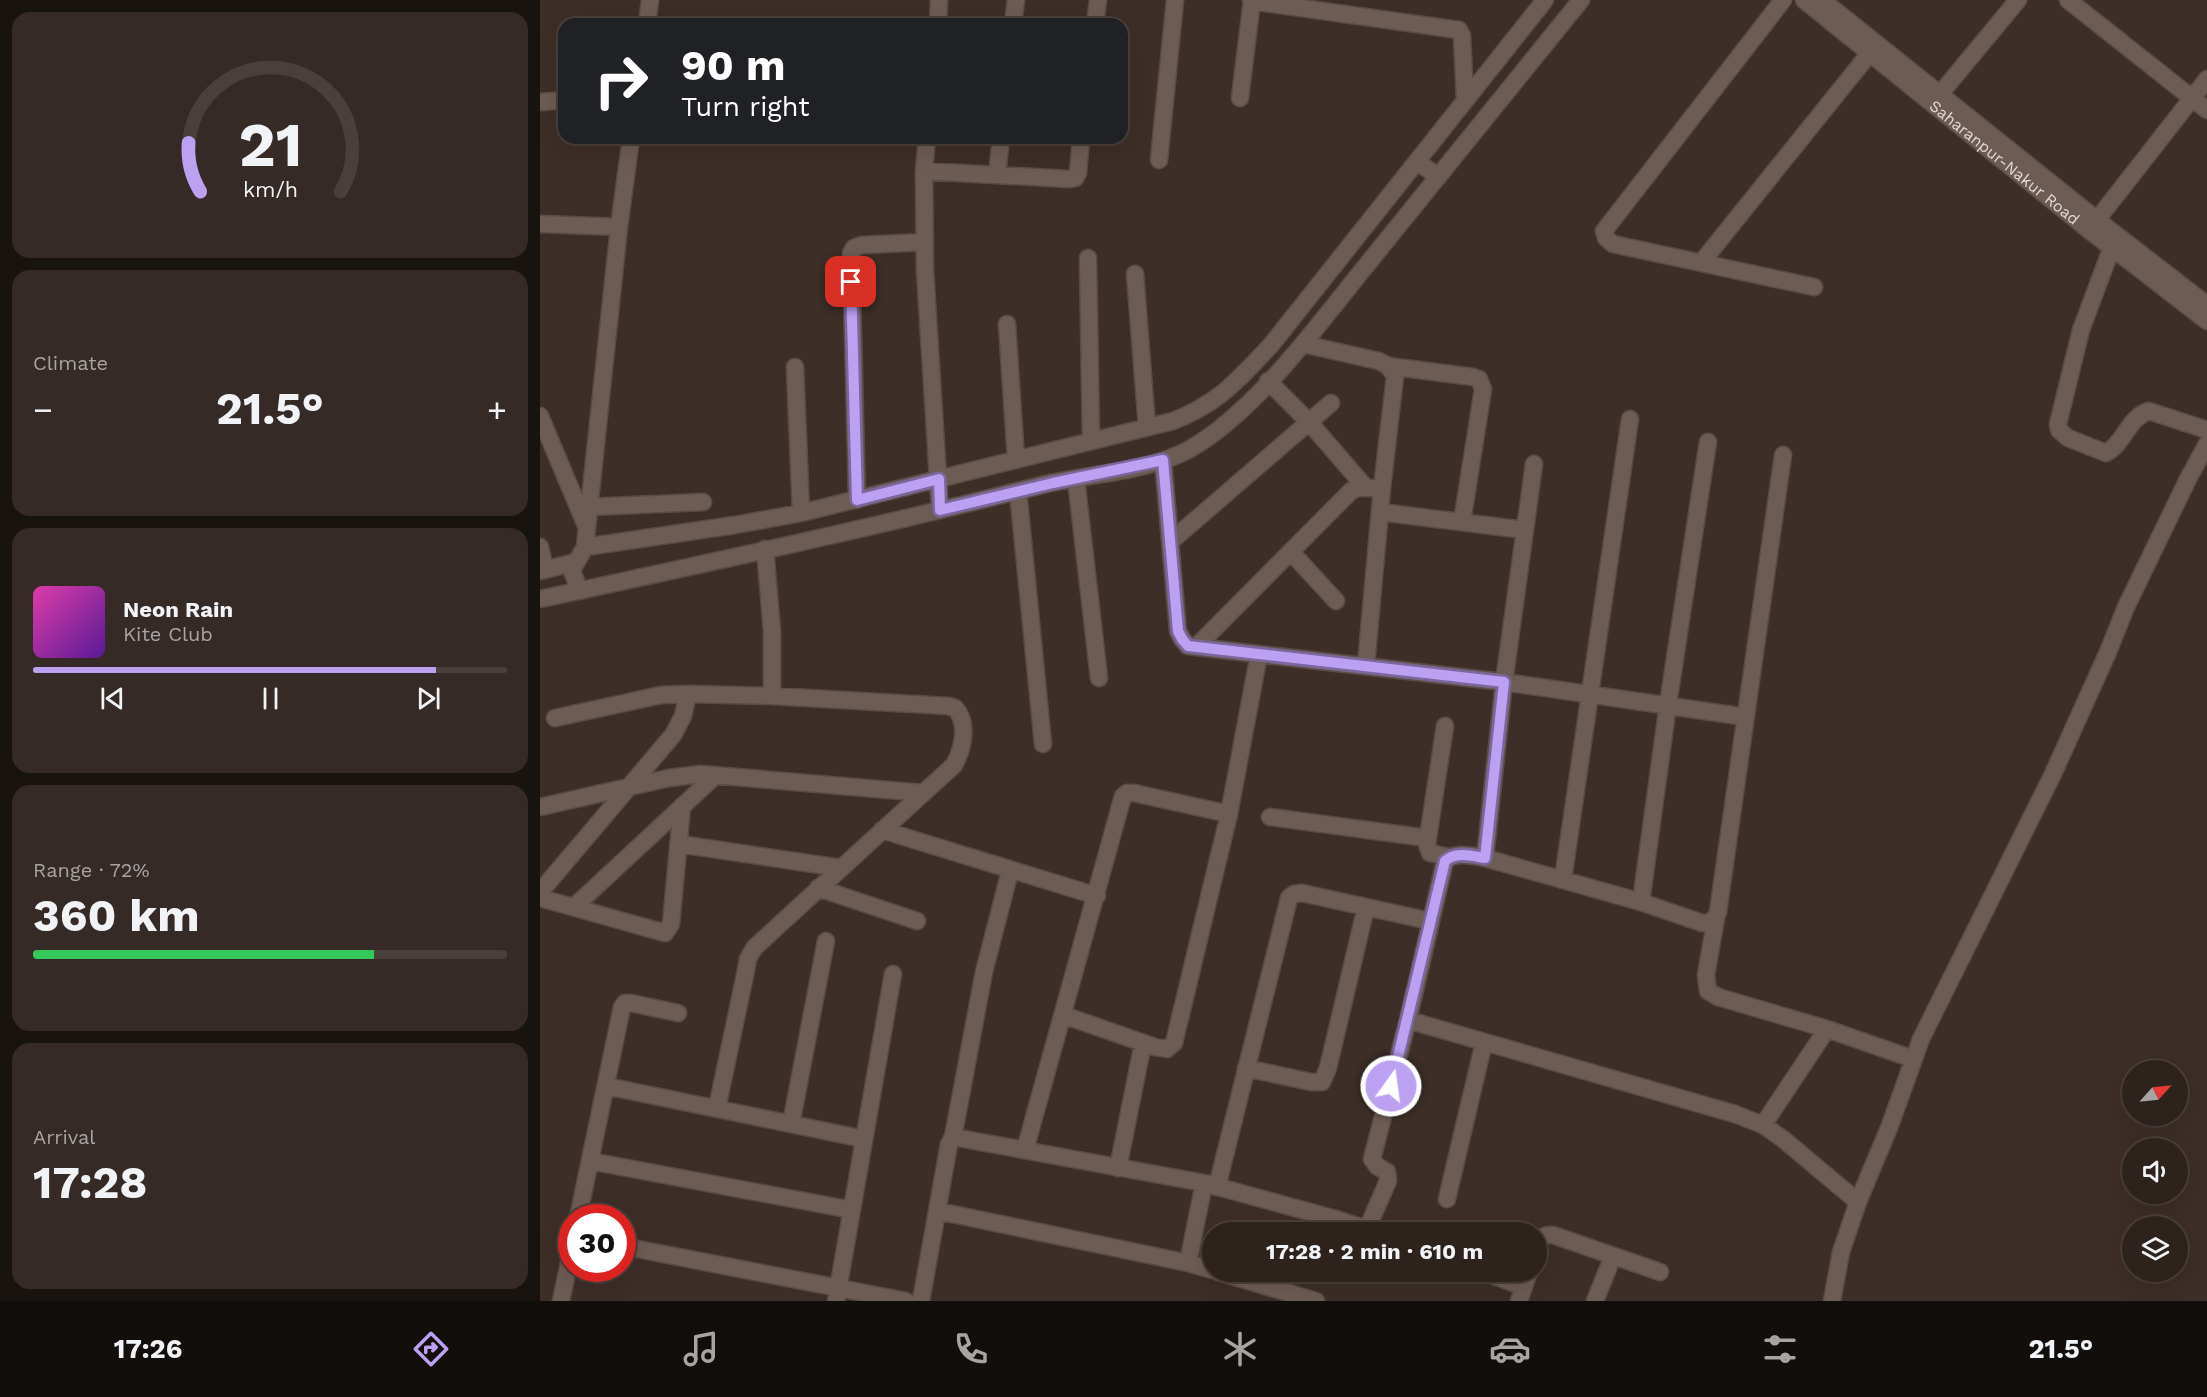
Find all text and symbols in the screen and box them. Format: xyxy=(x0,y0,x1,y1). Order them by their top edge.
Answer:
text: 90 m xyxy=(681,41,785,90)
icon: right xyxy=(582,42,660,120)
text: Turn right xyxy=(681,91,810,123)
street label: Saharanpur-Nakur Road xyxy=(1926,96,2084,228)
text: 21 xyxy=(238,108,302,181)
text: km/h xyxy=(242,177,298,202)
pin xyxy=(825,256,876,307)
icon: arrive xyxy=(834,265,867,298)
text: Climate xyxy=(33,351,108,375)
text: 21.5° xyxy=(216,382,324,435)
text: − xyxy=(33,390,53,429)
text: + xyxy=(487,390,507,429)
text: Neon Rain xyxy=(123,597,233,622)
text: Kite Club xyxy=(123,622,213,646)
icon: previous xyxy=(96,682,129,715)
icon: pause xyxy=(254,682,287,715)
icon: next xyxy=(412,682,445,715)
text: Range · 72% xyxy=(33,858,150,882)
text: 360 km xyxy=(33,889,200,942)
position arrow xyxy=(1359,1054,1423,1118)
north arrow xyxy=(2122,1060,2188,1126)
map controls xyxy=(2122,1060,2188,1282)
text: Arrival xyxy=(33,1125,95,1149)
button: sound xyxy=(2122,1138,2188,1204)
text: 17:28 xyxy=(33,1156,148,1209)
speed limit sign: 30 xyxy=(558,1204,636,1282)
button: layers xyxy=(2122,1216,2188,1282)
text: 17:28 · 2 min · 610 m xyxy=(1266,1239,1483,1264)
icon: directions xyxy=(410,1328,452,1370)
icon: music xyxy=(680,1328,722,1370)
icon: phone xyxy=(950,1328,992,1370)
icon: climate xyxy=(1219,1328,1261,1370)
icon: car xyxy=(1489,1328,1531,1370)
icon: filters xyxy=(1759,1328,1801,1370)
text: 17:26 xyxy=(114,1333,182,1365)
text: 21.5° xyxy=(2028,1333,2093,1365)

